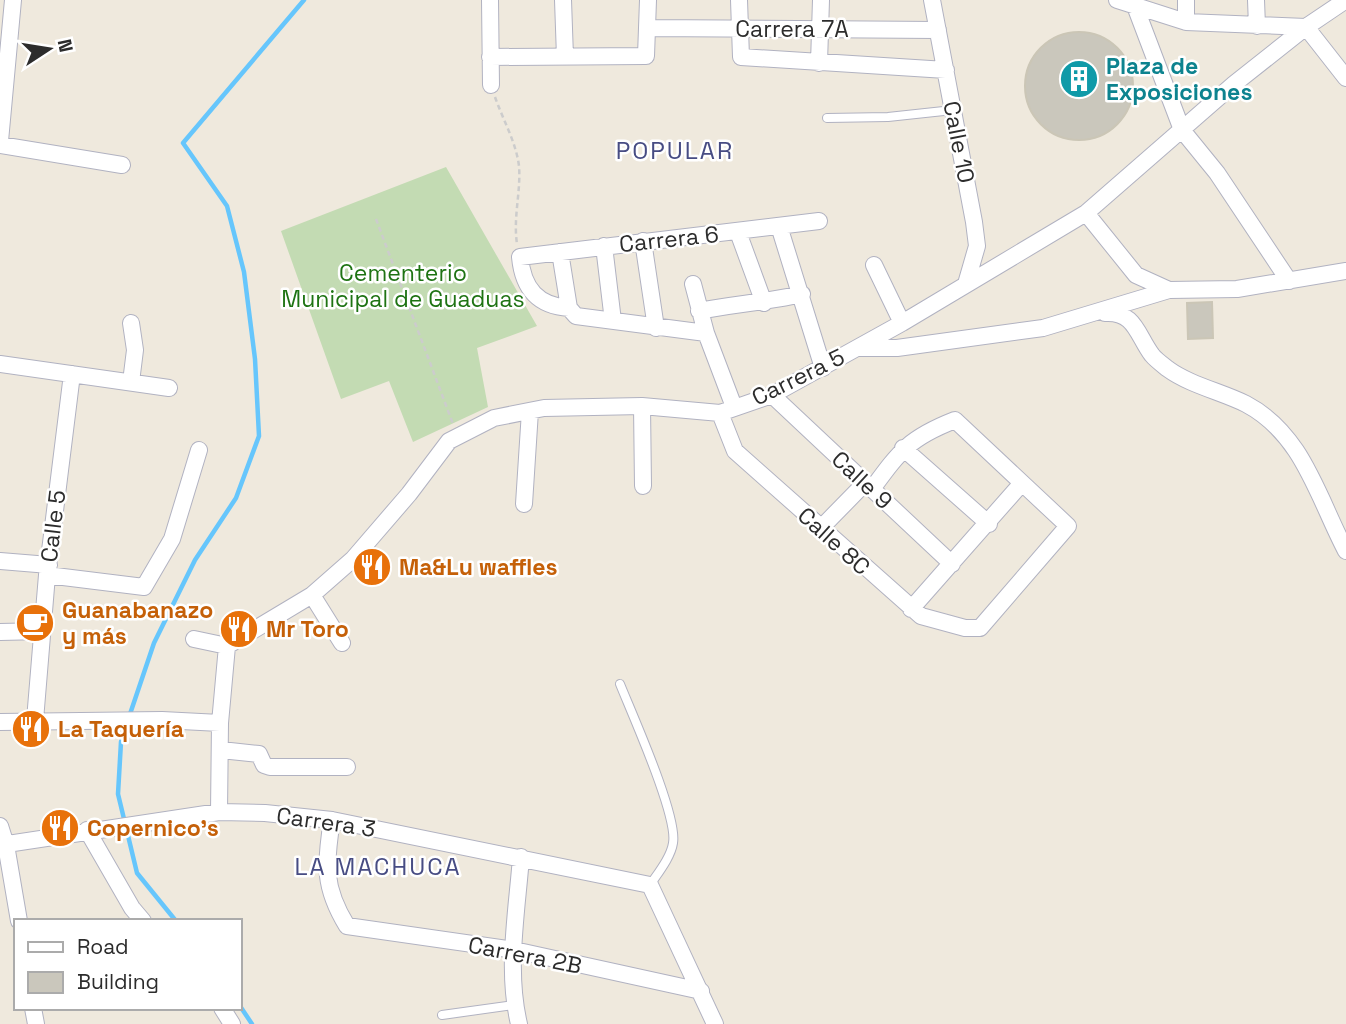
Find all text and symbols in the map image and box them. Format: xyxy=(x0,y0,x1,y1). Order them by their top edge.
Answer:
north arrow xyxy=(14,14,84,84)
street label: Carrera 7A xyxy=(735,14,849,44)
text: N xyxy=(52,37,79,54)
place label: Plaza de Exposiciones xyxy=(1106,51,1252,107)
building icon: Plaza de Exposiciones xyxy=(1058,58,1100,100)
street label: Calle 10 xyxy=(936,98,982,186)
district label: POPULAR xyxy=(616,135,734,166)
street label: Carrera 6 xyxy=(618,219,720,259)
park label: Cementerio Municipal de Guaduas xyxy=(281,258,525,314)
street label: Carrera 5 xyxy=(747,342,849,412)
street label: Calle 9 xyxy=(825,444,899,516)
street label: Calle 5 xyxy=(34,488,72,564)
street label: Calle 8C xyxy=(791,500,877,582)
restaurant icon: Ma&Lu waffles xyxy=(351,546,393,588)
place label: Ma&Lu waffles xyxy=(399,552,557,582)
place label: Guanabanazo y más xyxy=(62,595,213,651)
cafe icon: Guanabanazo y más xyxy=(14,602,56,644)
restaurant icon: Mr Toro xyxy=(218,608,260,650)
place label: Mr Toro xyxy=(266,614,349,644)
restaurant icon: La Taquería xyxy=(10,708,52,750)
place label: La Taquería xyxy=(58,714,184,744)
street label: Carrera 3 xyxy=(274,800,378,844)
restaurant icon: Copernico's xyxy=(39,807,81,849)
place label: Copernico's xyxy=(87,813,219,843)
district label: LA MACHUCA xyxy=(294,851,462,882)
legend xyxy=(14,919,242,1010)
street label: Carrera 2B xyxy=(466,929,584,981)
text: Road xyxy=(77,933,129,960)
text: Building xyxy=(77,968,159,995)

